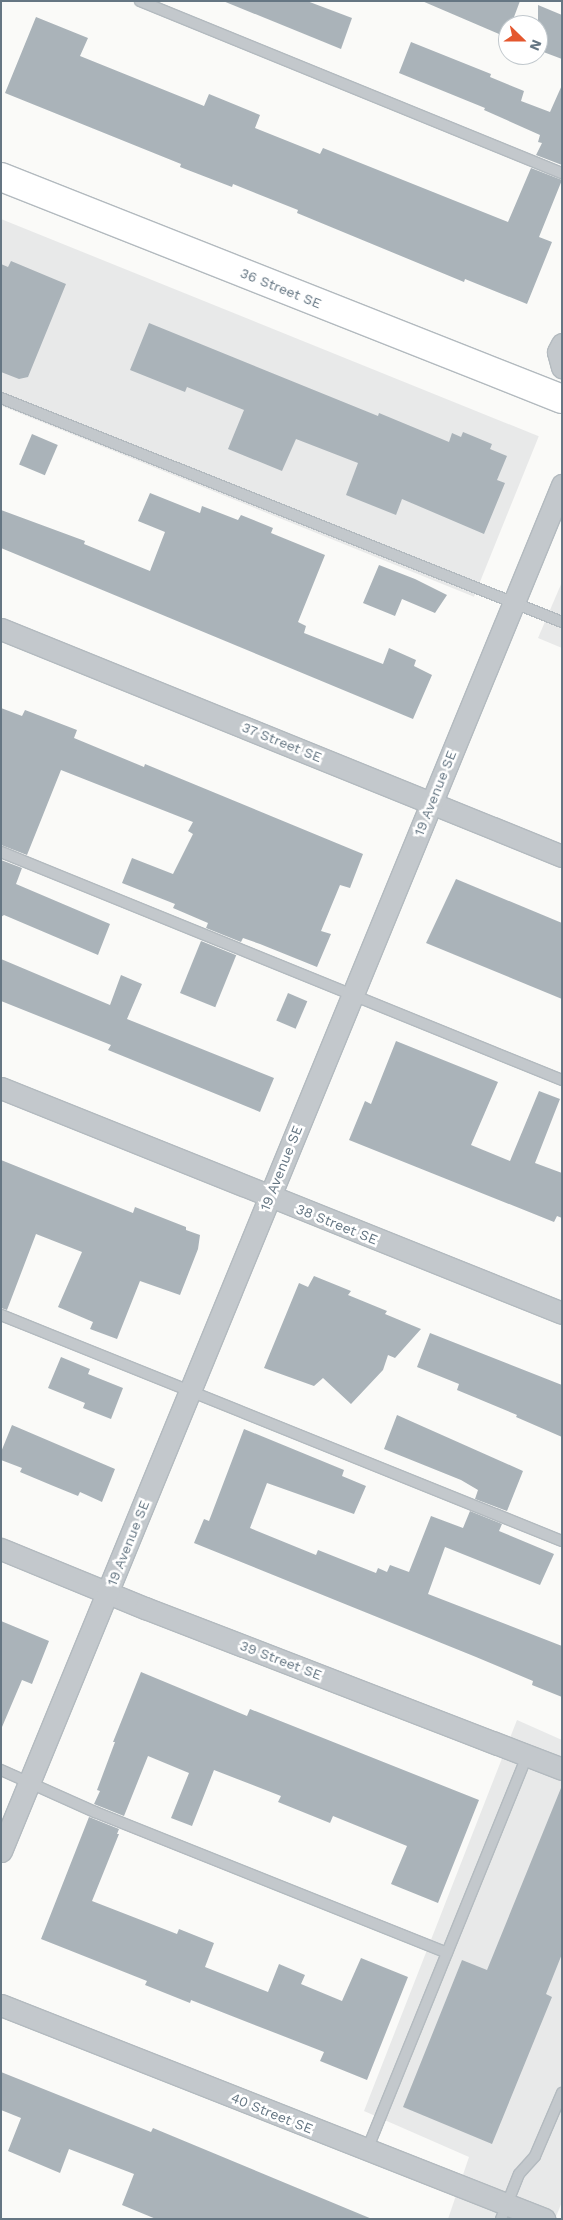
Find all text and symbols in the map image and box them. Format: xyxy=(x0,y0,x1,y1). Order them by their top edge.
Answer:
north arrow xyxy=(498,15,548,65)
text: N xyxy=(527,37,545,53)
street label: 36 Street SE xyxy=(238,264,324,312)
street label: 37 Street SE xyxy=(239,718,325,766)
street label: 19 Avenue SE xyxy=(410,748,460,838)
street label: 19 Avenue SE xyxy=(256,1123,306,1213)
street label: 38 Street SE xyxy=(294,1200,380,1248)
street label: 19 Avenue SE xyxy=(103,1498,153,1588)
street label: 39 Street SE xyxy=(238,1637,324,1683)
street label: 40 Street SE xyxy=(229,2089,315,2137)

